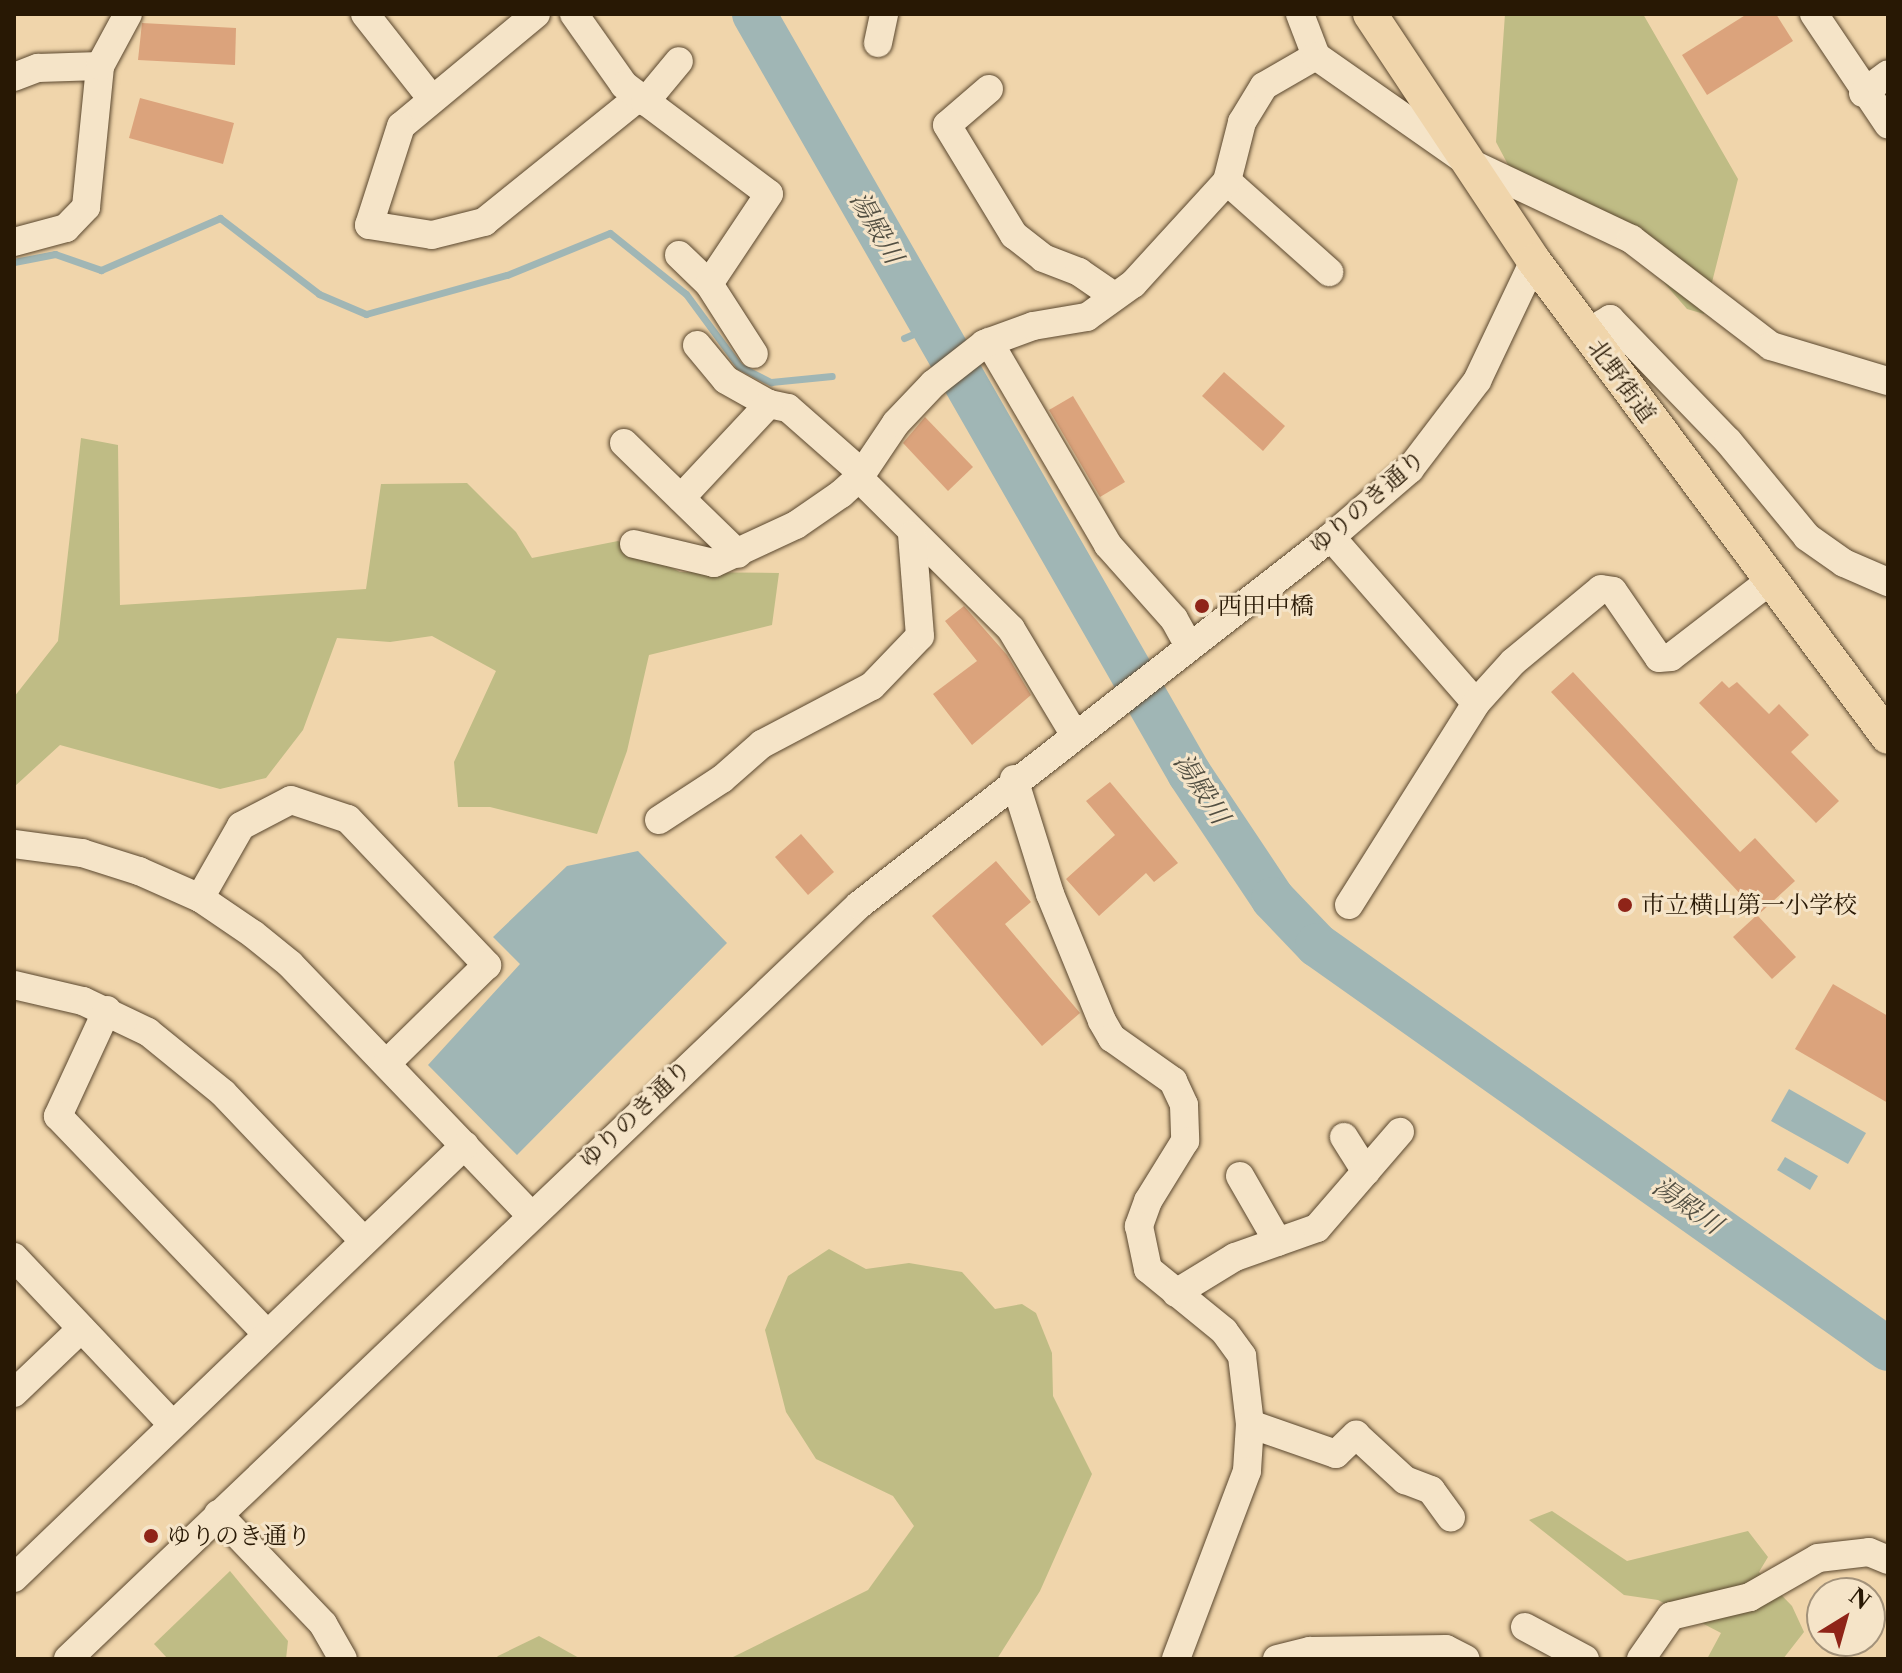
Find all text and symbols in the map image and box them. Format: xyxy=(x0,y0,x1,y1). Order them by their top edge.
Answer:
water label: 湯殿川 xyxy=(843,186,909,270)
street label: 北野街道 xyxy=(1582,334,1662,428)
street label: ゆりのき通り xyxy=(1303,444,1431,560)
place label: 西田中橋 xyxy=(1218,592,1314,620)
marker: 西田中橋 xyxy=(1193,597,1211,615)
water label: 湯殿川 xyxy=(1167,748,1235,830)
place label: 市立横山第一小学校 xyxy=(1641,891,1857,919)
marker: 市立横山第一小学校 xyxy=(1616,896,1634,914)
street label: ゆりのき通り xyxy=(573,1054,697,1174)
water label: 湯殿川 xyxy=(1646,1171,1728,1241)
place label: ゆりのき通り xyxy=(167,1522,311,1550)
marker: ゆりのき通り xyxy=(142,1527,160,1545)
north arrow xyxy=(1806,1577,1886,1657)
text: N xyxy=(1844,1582,1875,1616)

